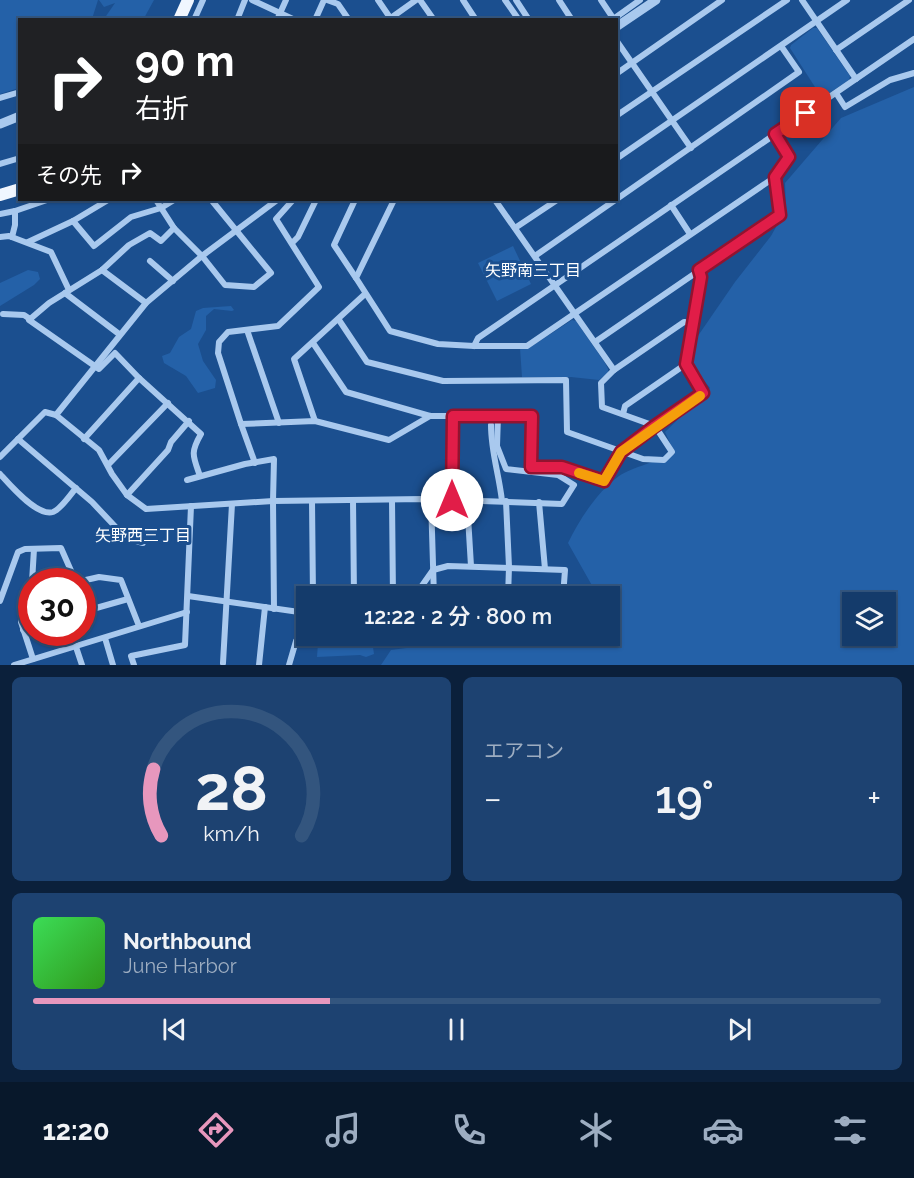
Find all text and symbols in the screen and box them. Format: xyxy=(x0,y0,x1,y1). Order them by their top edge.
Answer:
text: 90 m xyxy=(135,37,235,86)
icon: right xyxy=(36,42,114,120)
pin xyxy=(780,87,831,138)
text: 右折 xyxy=(135,93,189,124)
icon: arrive xyxy=(789,96,822,129)
icon: right xyxy=(114,156,147,189)
text: その先 xyxy=(36,162,102,188)
district label: 矢野南三丁目 xyxy=(485,261,581,280)
position arrow xyxy=(420,468,484,532)
district label: 矢野西三丁目 xyxy=(95,526,191,545)
speed limit sign: 30 xyxy=(18,568,96,646)
map controls xyxy=(842,592,896,646)
button: layers xyxy=(842,592,896,646)
text: 12:22 · 2 分 · 800 m xyxy=(364,603,552,629)
text: エアコン xyxy=(484,739,564,763)
text: 28 xyxy=(195,751,268,825)
text: 19° xyxy=(655,771,714,824)
text: − xyxy=(484,779,502,818)
text: + xyxy=(867,779,881,818)
text: km/h xyxy=(203,821,260,846)
text: Northbound xyxy=(123,928,252,954)
text: June Harbor xyxy=(123,954,237,978)
icon: previous xyxy=(158,1013,191,1046)
icon: pause xyxy=(440,1013,473,1046)
icon: next xyxy=(723,1013,756,1046)
icon: directions xyxy=(195,1109,237,1151)
icon: music xyxy=(322,1109,364,1151)
icon: phone xyxy=(448,1109,490,1151)
icon: climate xyxy=(575,1109,617,1151)
icon: car xyxy=(702,1109,744,1151)
icon: filters xyxy=(829,1109,871,1151)
text: 12:20 xyxy=(42,1115,110,1146)

